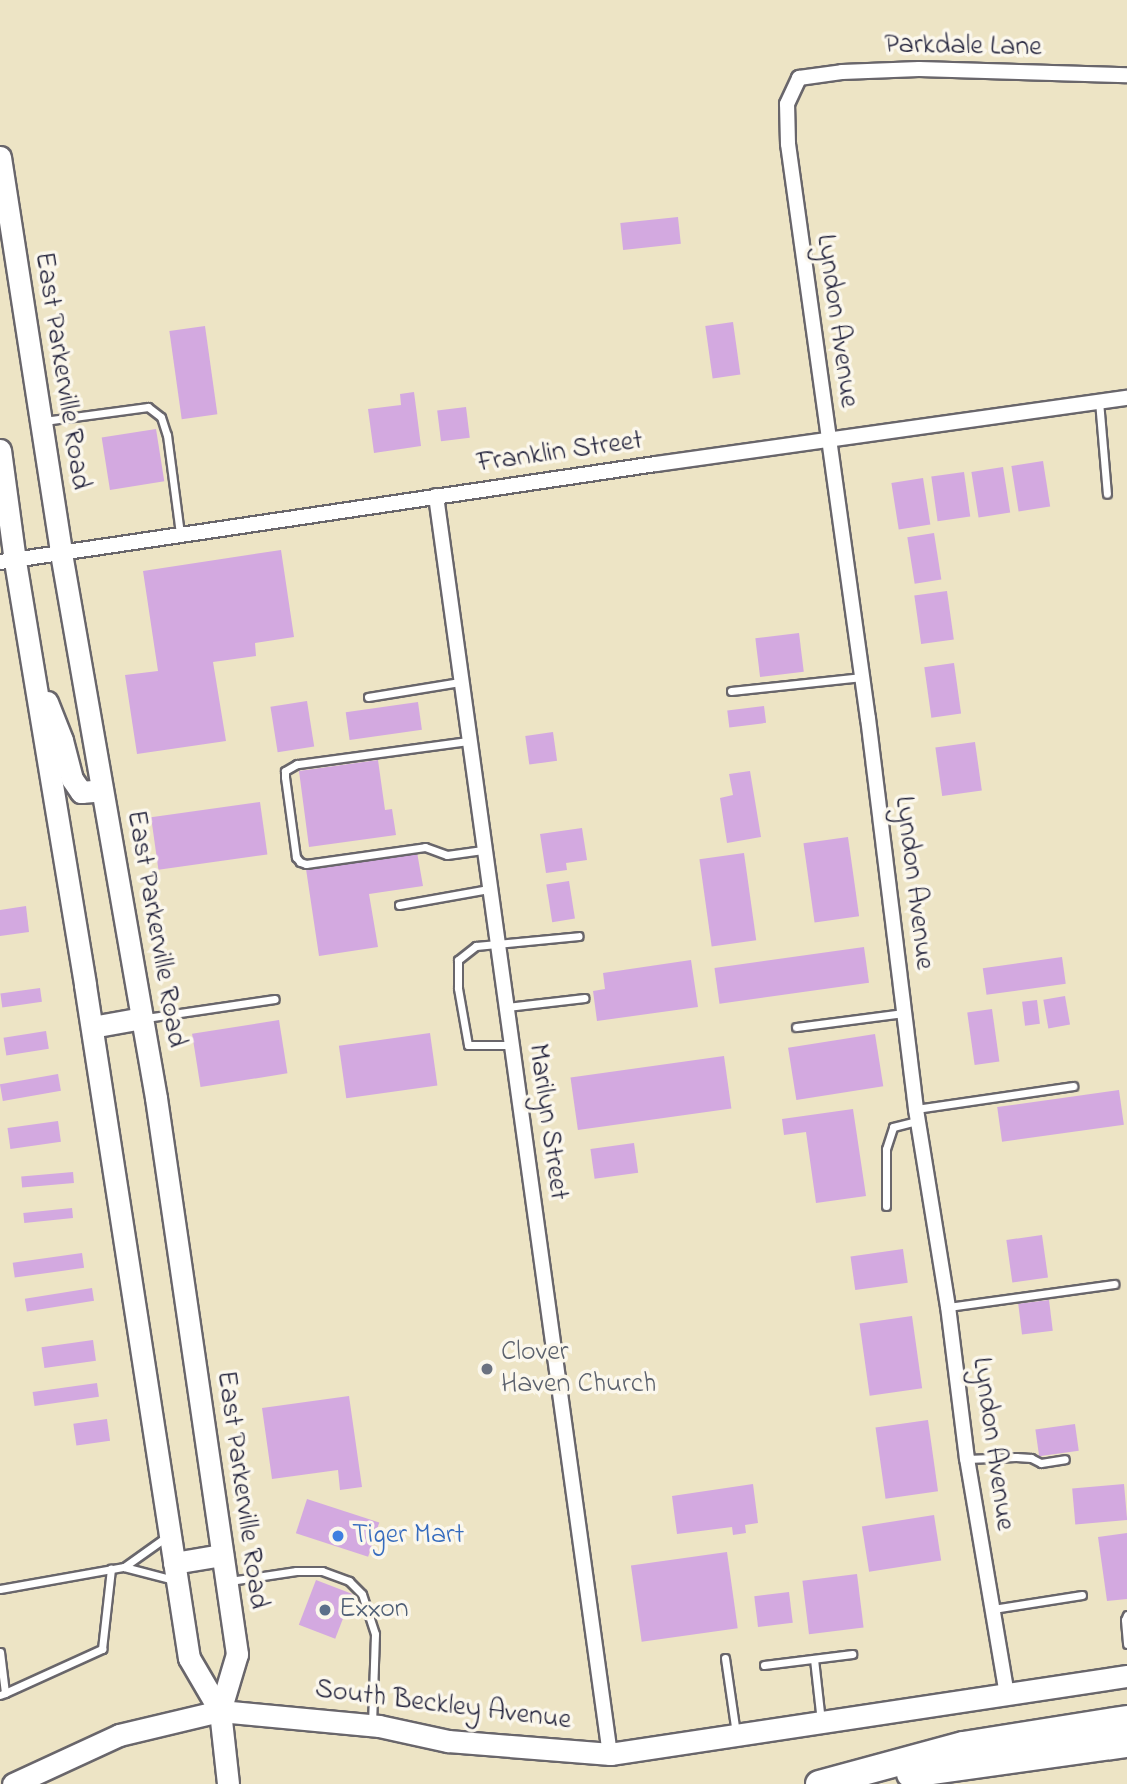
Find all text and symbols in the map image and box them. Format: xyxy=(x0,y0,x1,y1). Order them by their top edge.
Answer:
street label: Parkdale Lane xyxy=(884,29,1042,65)
street label: Lyndon Avenue xyxy=(807,232,865,410)
street label: East Parkerville Road xyxy=(26,250,96,492)
street label: Franklin Street xyxy=(475,425,645,481)
street label: Lyndon Avenue xyxy=(886,794,940,972)
street label: East Parkerville Road xyxy=(118,808,192,1050)
street label: Marilyn Street xyxy=(519,1042,575,1202)
place label: Clover Haven Church xyxy=(501,1336,656,1402)
street label: Lyndon Avenue xyxy=(963,1355,1021,1533)
marker: Clover Haven Church xyxy=(479,1361,495,1377)
street label: East Parkerville Road xyxy=(208,1369,274,1611)
place label: Tiger Mart xyxy=(352,1519,464,1553)
marker: Tiger Mart xyxy=(330,1528,346,1544)
place label: Exxon xyxy=(339,1593,409,1627)
marker: Exxon xyxy=(317,1602,333,1618)
street label: South Beckley Avenue xyxy=(313,1674,573,1738)

